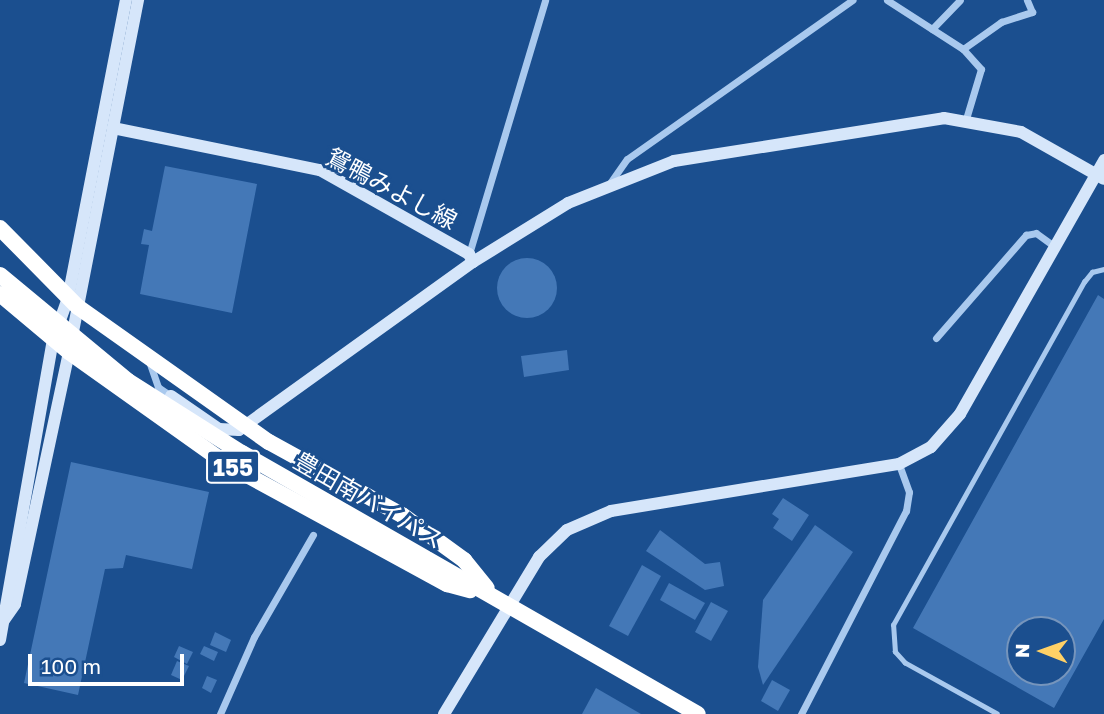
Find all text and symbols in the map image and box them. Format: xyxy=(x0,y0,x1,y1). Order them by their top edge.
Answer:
street label: 鴛鴨みよし線 xyxy=(322,141,462,235)
street label: 豊田南バイパス xyxy=(289,446,449,554)
road number: 155 xyxy=(205,447,261,486)
north arrow xyxy=(1006,616,1076,686)
scale bar xyxy=(32,640,187,684)
text: N xyxy=(1010,643,1033,658)
text: 100 m xyxy=(41,653,101,679)

